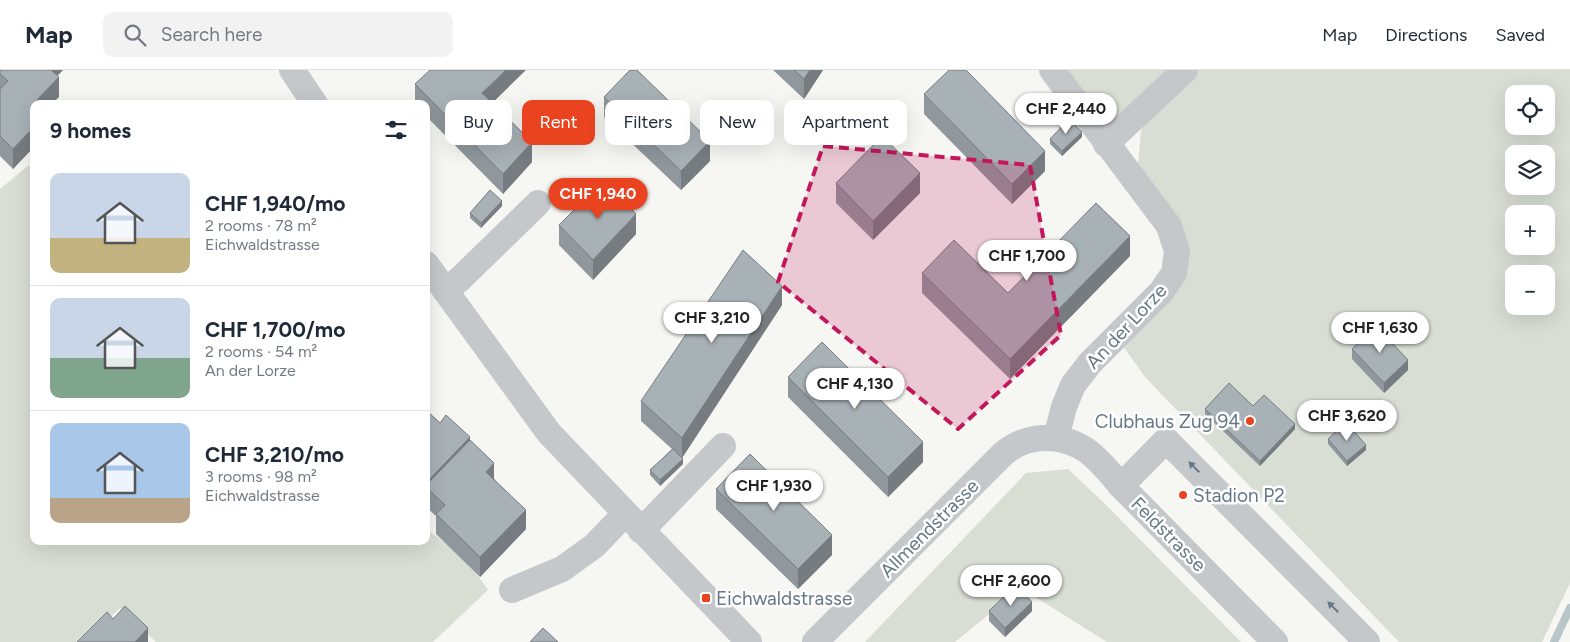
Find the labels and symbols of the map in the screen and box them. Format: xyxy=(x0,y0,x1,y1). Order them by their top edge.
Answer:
pin: CHF 2,440 xyxy=(1009,92,1123,135)
pin: CHF 1,940 xyxy=(541,178,655,220)
pin: CHF 1,700 xyxy=(970,240,1084,282)
street label: An der Lorze xyxy=(1081,279,1172,374)
pin: CHF 3,210 xyxy=(655,302,769,344)
pin: CHF 1,630 xyxy=(1323,312,1437,354)
pin: CHF 4,130 xyxy=(798,368,912,410)
pin: CHF 3,620 xyxy=(1290,400,1404,442)
place label: Clubhaus Zug 94 xyxy=(1095,410,1240,433)
marker: Clubhaus Zug 94 xyxy=(1244,415,1256,427)
one-way arrow xyxy=(1188,461,1200,473)
pin: CHF 1,930 xyxy=(717,470,831,512)
street label: Allmendstrasse xyxy=(875,474,983,582)
place label: Stadion P2 xyxy=(1193,484,1285,507)
marker: Stadion P2 xyxy=(1177,489,1189,501)
street label: Feldstrasse xyxy=(1127,492,1211,576)
pin: CHF 2,600 xyxy=(954,564,1068,607)
place label: Eichwaldstrasse xyxy=(716,587,852,610)
marker: Eichwaldstrasse xyxy=(700,592,712,604)
one-way arrow xyxy=(1327,602,1339,614)

